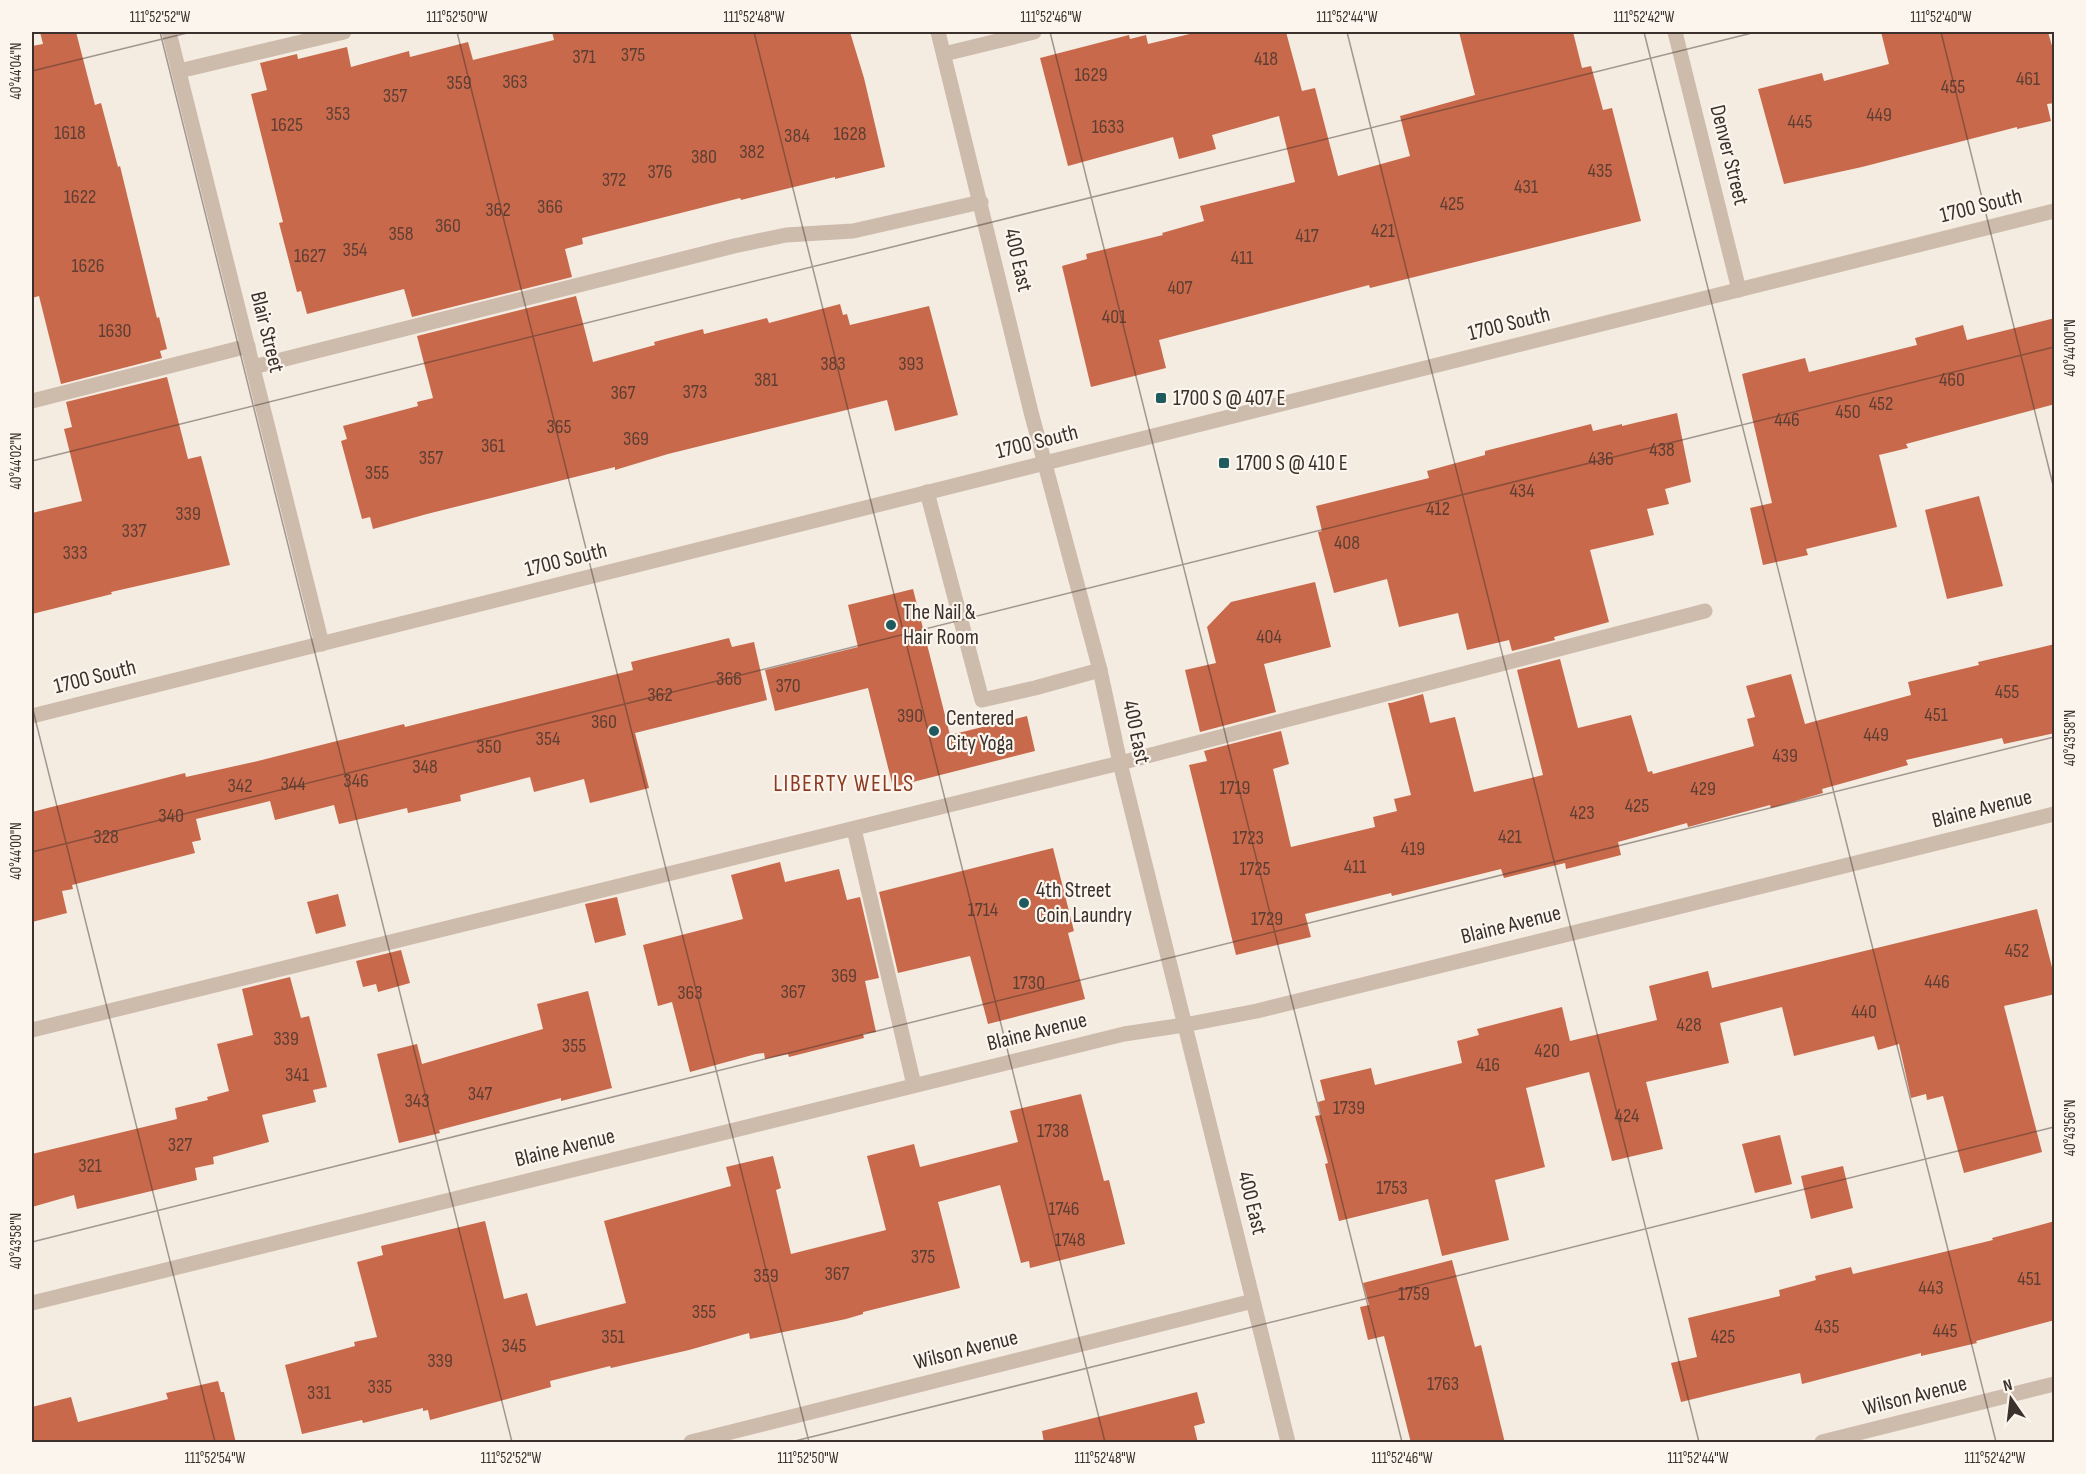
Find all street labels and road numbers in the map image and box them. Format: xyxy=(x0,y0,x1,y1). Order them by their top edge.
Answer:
street label: Denver Street xyxy=(1704,102,1755,208)
street label: 1700 South xyxy=(1937,183,2025,229)
street label: 400 East xyxy=(998,226,1038,295)
street label: Blair Street xyxy=(244,289,290,376)
street label: 1700 South xyxy=(1465,301,1553,347)
street label: 1700 South xyxy=(993,419,1081,465)
street label: 1700 South xyxy=(522,537,610,583)
street label: 1700 South xyxy=(51,654,139,700)
street label: 400 East xyxy=(1116,698,1156,766)
street label: Blaine Avenue xyxy=(1929,784,2035,834)
street label: Blaine Avenue xyxy=(1458,900,1564,950)
street label: Blaine Avenue xyxy=(984,1007,1090,1057)
street label: Blaine Avenue xyxy=(512,1123,618,1173)
street label: 400 East xyxy=(1231,1169,1273,1238)
street label: Wilson Avenue xyxy=(911,1324,1021,1376)
street label: Wilson Avenue xyxy=(1860,1370,1970,1422)

